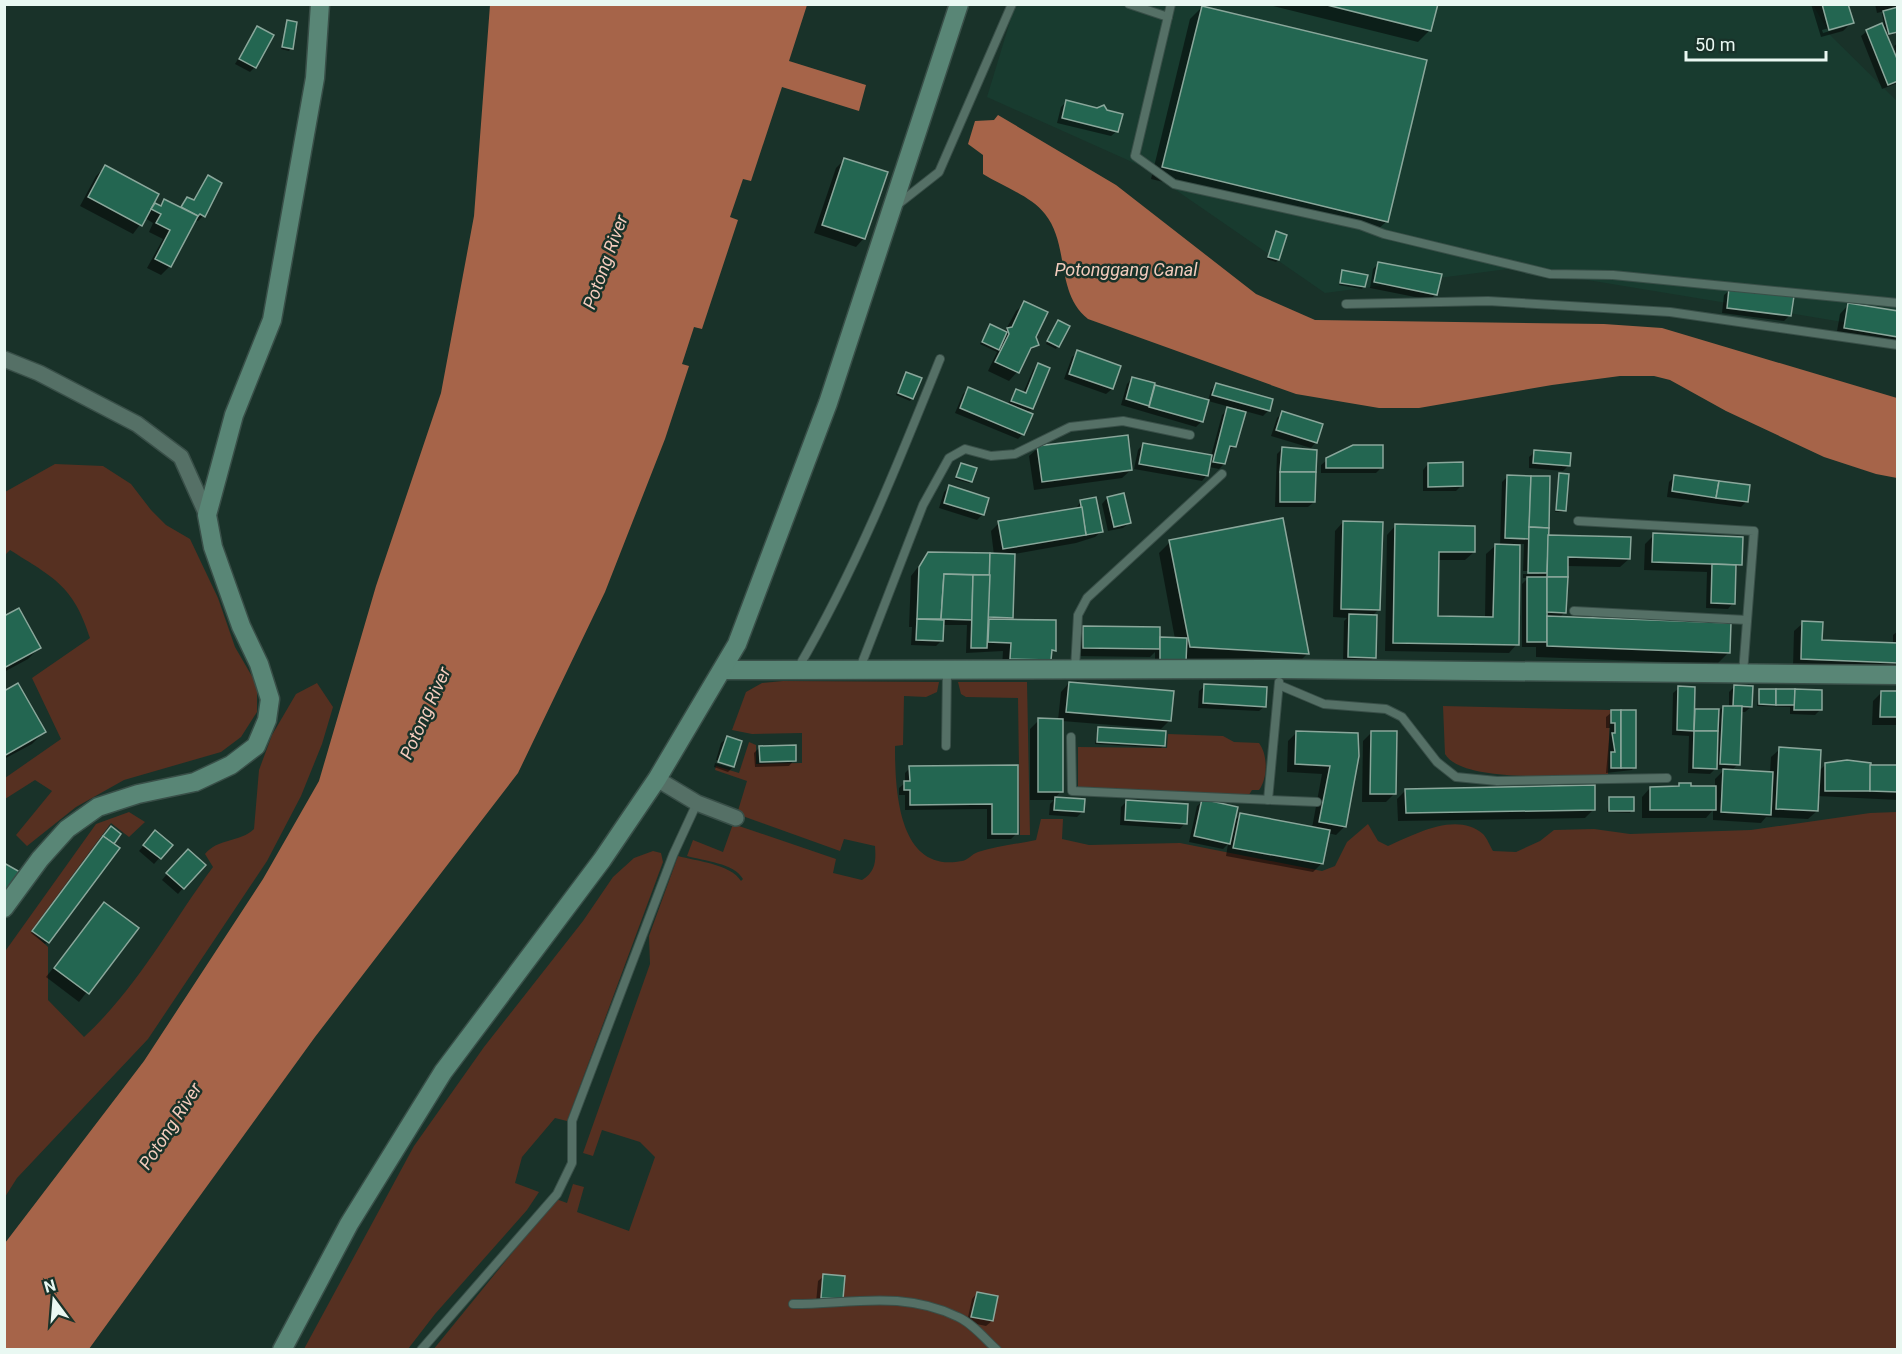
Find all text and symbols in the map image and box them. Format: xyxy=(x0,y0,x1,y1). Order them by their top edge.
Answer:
scale bar xyxy=(1686,24,1826,62)
text: 50 m xyxy=(1695,34,1735,55)
water label: Potong River xyxy=(578,211,632,312)
water label: Potonggang Canal xyxy=(1054,259,1198,280)
water label: Potong River xyxy=(395,663,455,762)
water label: Potong River xyxy=(134,1078,206,1173)
north arrow xyxy=(24,1270,84,1330)
text: N xyxy=(42,1275,58,1297)

